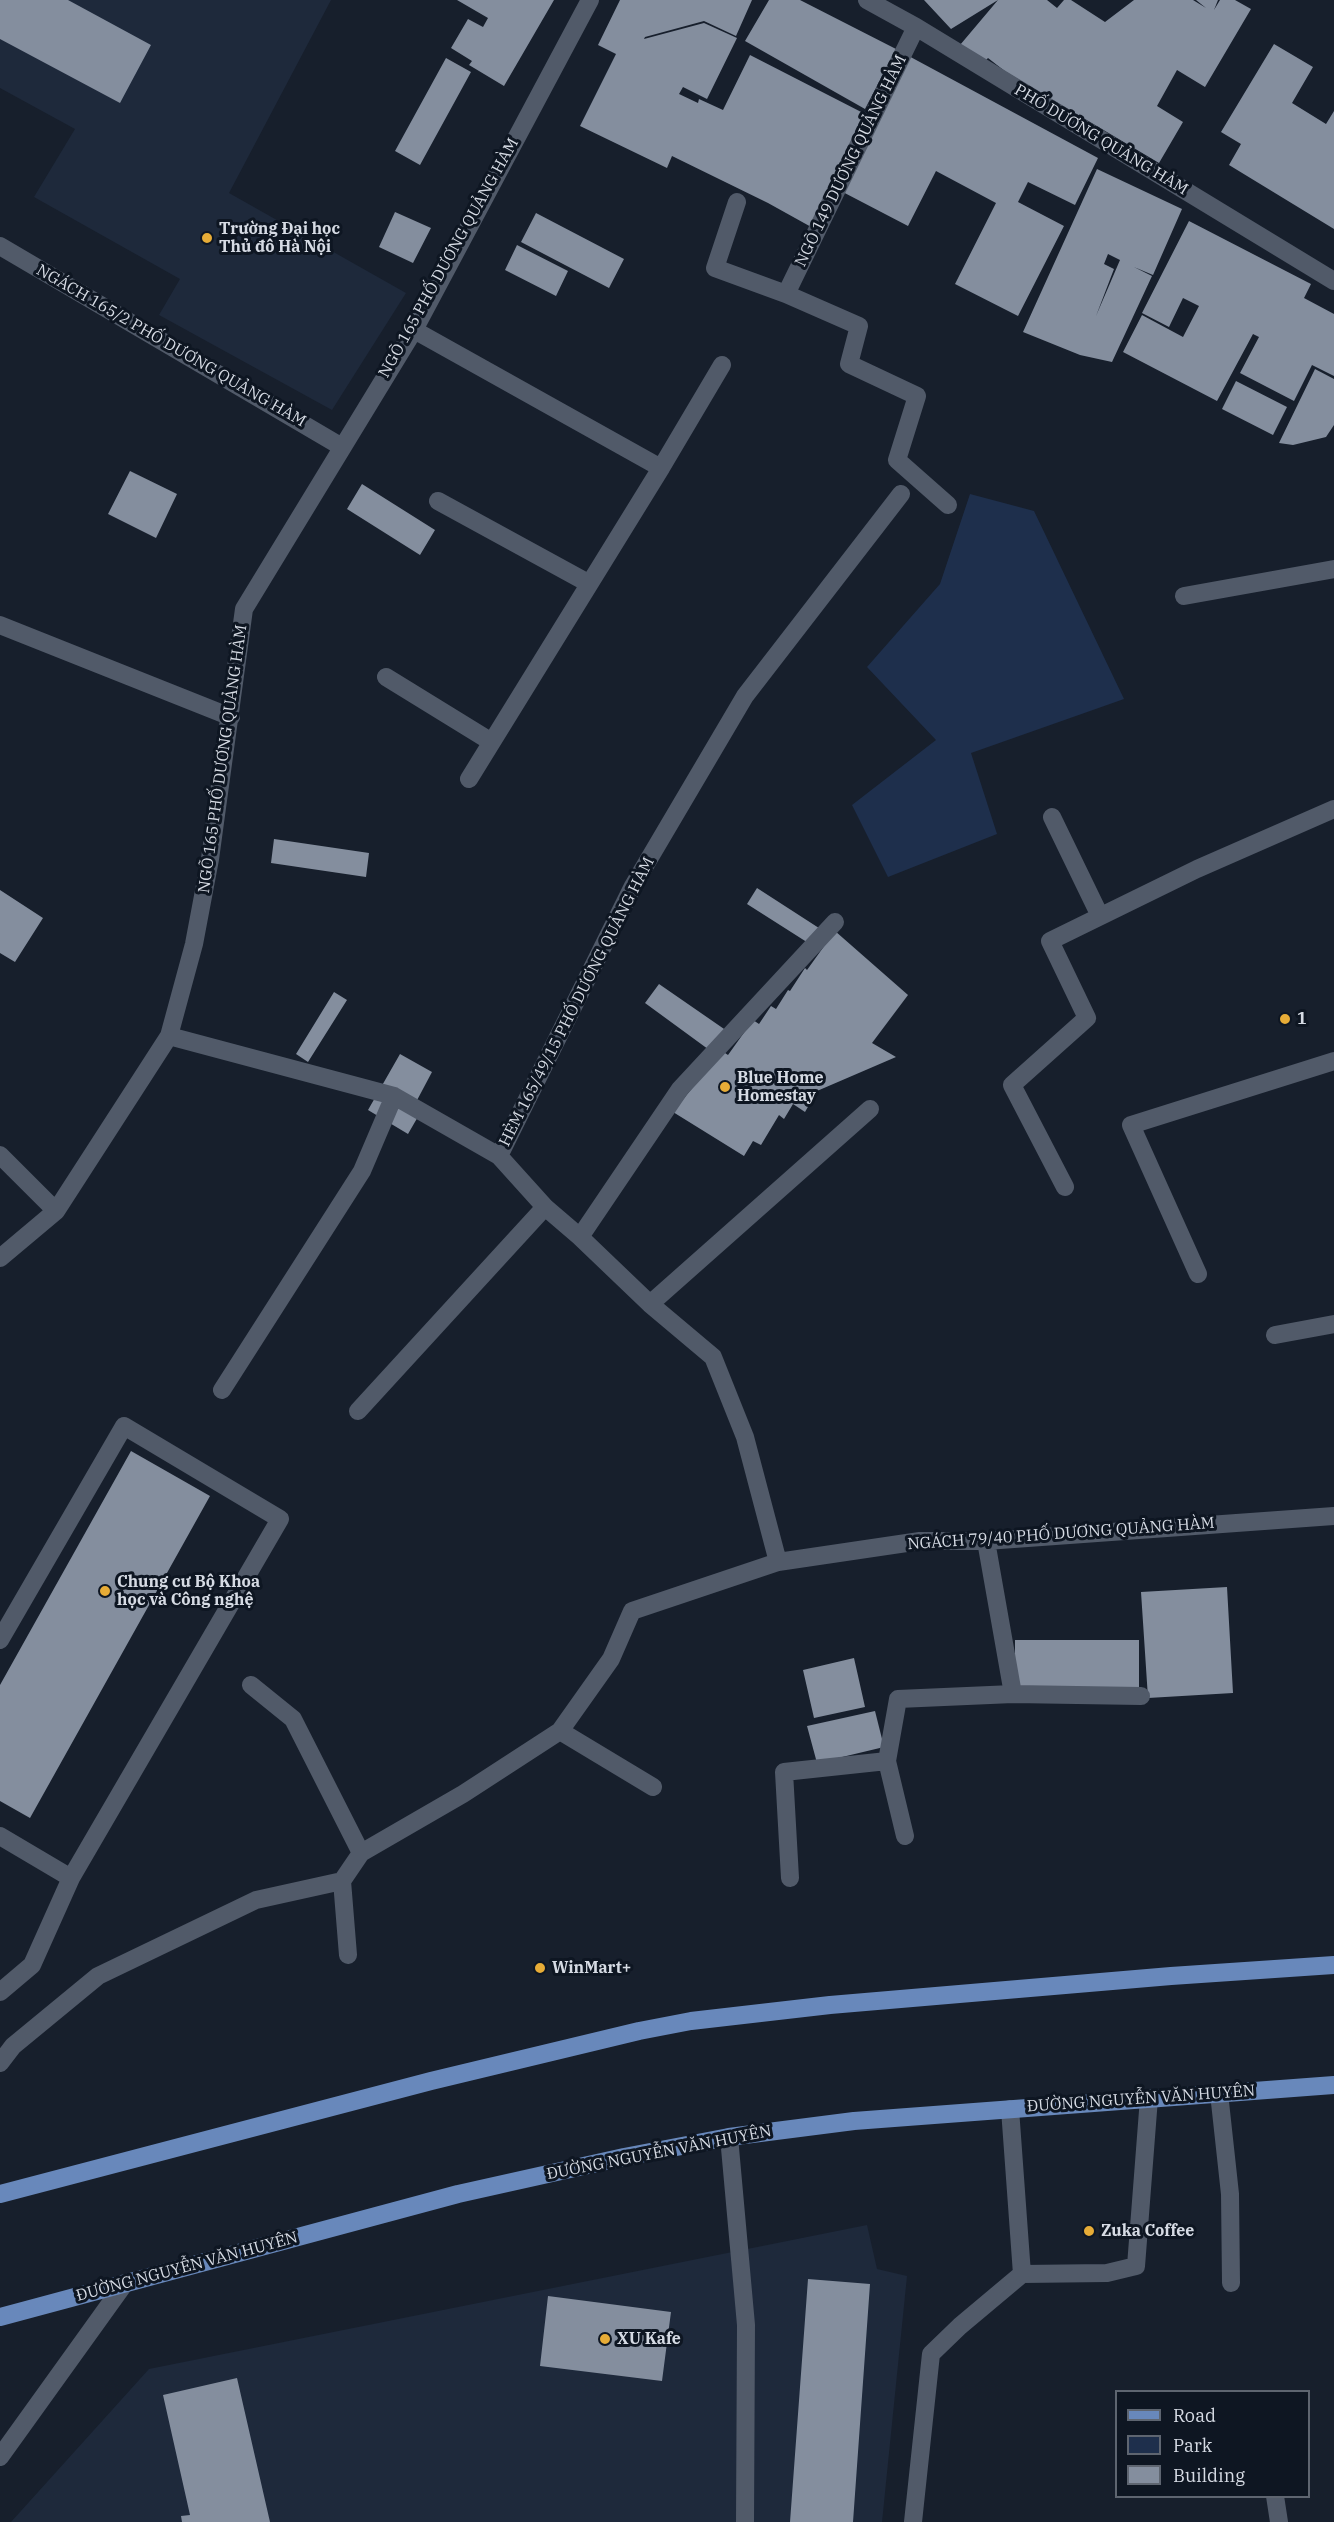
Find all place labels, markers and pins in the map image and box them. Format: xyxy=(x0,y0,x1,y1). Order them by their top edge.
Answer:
place label: Trường Đại học Thủ đô Hà Nội xyxy=(219,219,340,257)
marker: Trường Đại học Thủ đô Hà Nội xyxy=(200,231,214,245)
place label: 1 xyxy=(1297,1009,1307,1029)
marker: 1 xyxy=(1278,1012,1292,1026)
place label: Blue Home Homestay xyxy=(737,1068,823,1106)
marker: Blue Home Homestay xyxy=(718,1080,732,1094)
place label: Chung cư Bộ Khoa học và Công nghệ xyxy=(117,1572,260,1610)
marker: Chung cư Bộ Khoa học và Công nghệ xyxy=(98,1584,112,1598)
place label: WinMart+ xyxy=(552,1958,631,1978)
marker: WinMart+ xyxy=(533,1961,547,1975)
place label: Zuka Coffee xyxy=(1101,2221,1194,2241)
marker: Zuka Coffee xyxy=(1082,2224,1096,2238)
place label: XU Kafe xyxy=(617,2329,681,2349)
marker: XU Kafe xyxy=(598,2332,612,2346)

